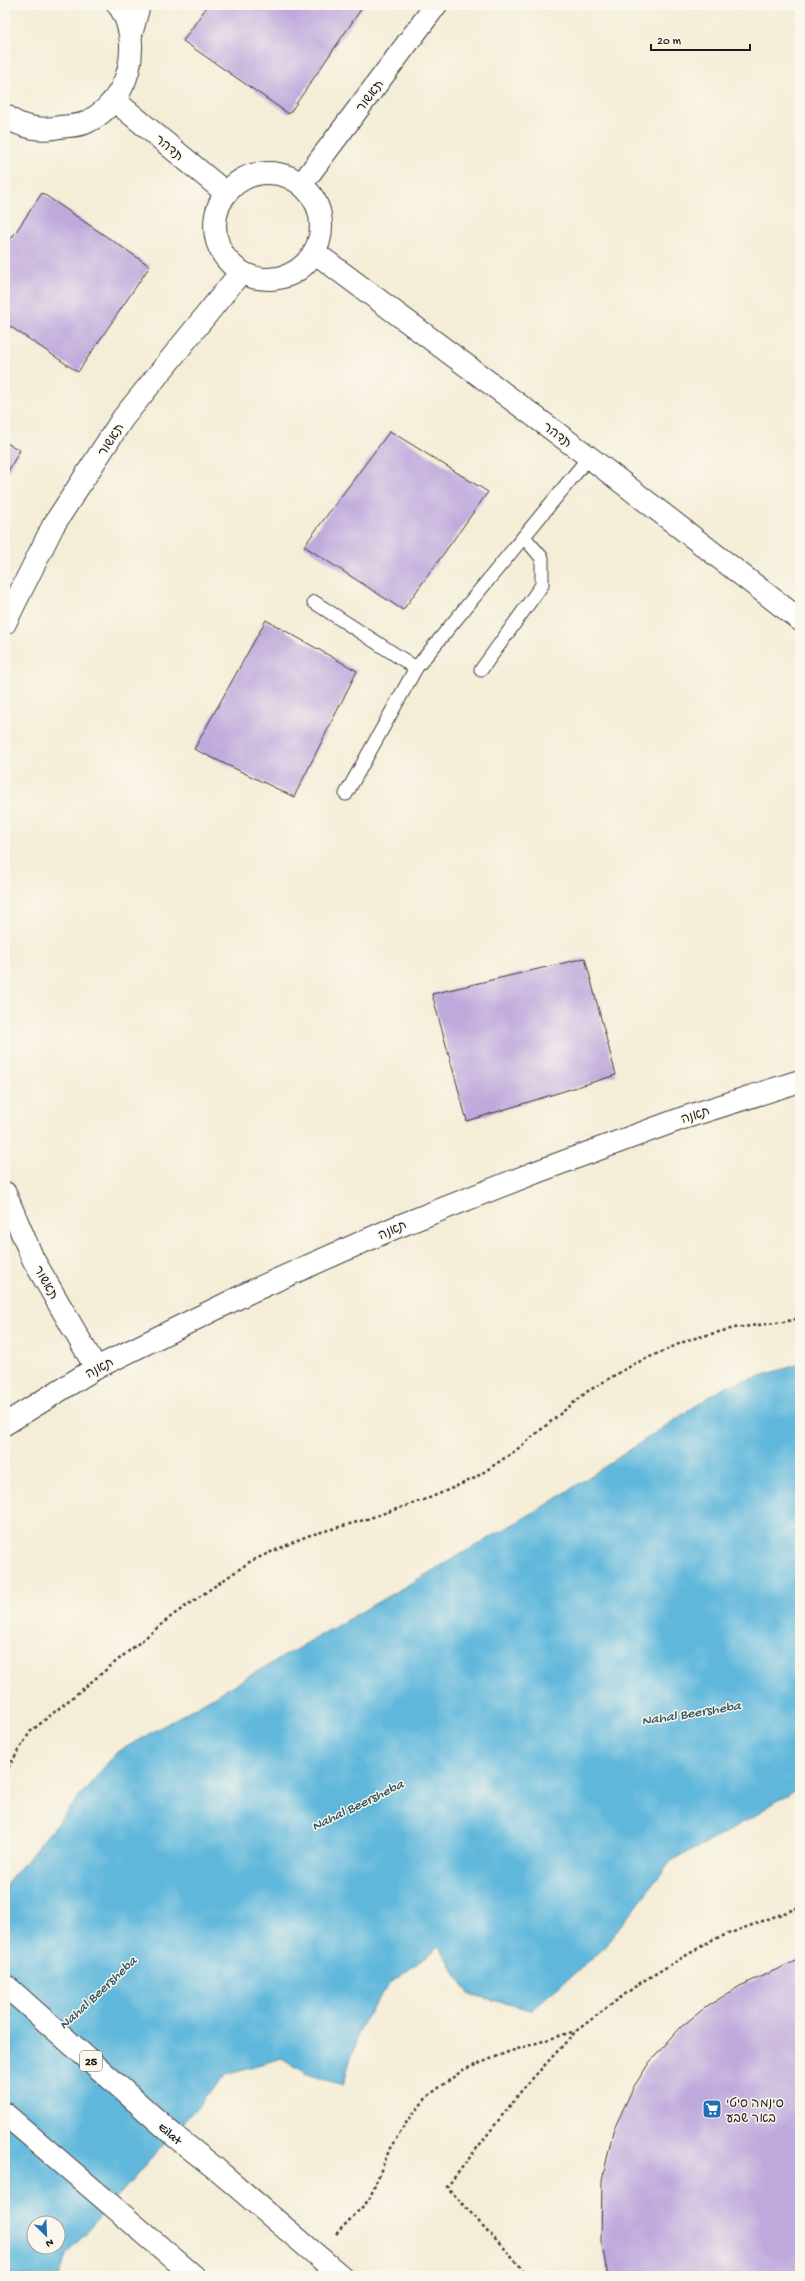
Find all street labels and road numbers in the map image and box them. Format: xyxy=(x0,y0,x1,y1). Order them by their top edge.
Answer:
street label: תאשור xyxy=(354,78,388,115)
street label: תדהר xyxy=(151,133,186,165)
street label: תדהר xyxy=(539,420,574,452)
street label: תאשור xyxy=(96,421,128,460)
street label: תאנה xyxy=(679,1105,712,1128)
street label: תאנה xyxy=(376,1219,410,1244)
street label: תאשור xyxy=(29,1264,60,1303)
street label: תאנה xyxy=(84,1356,117,1383)
road number: 25 xyxy=(80,2051,102,2071)
street label: Eilat xyxy=(154,2120,185,2150)

